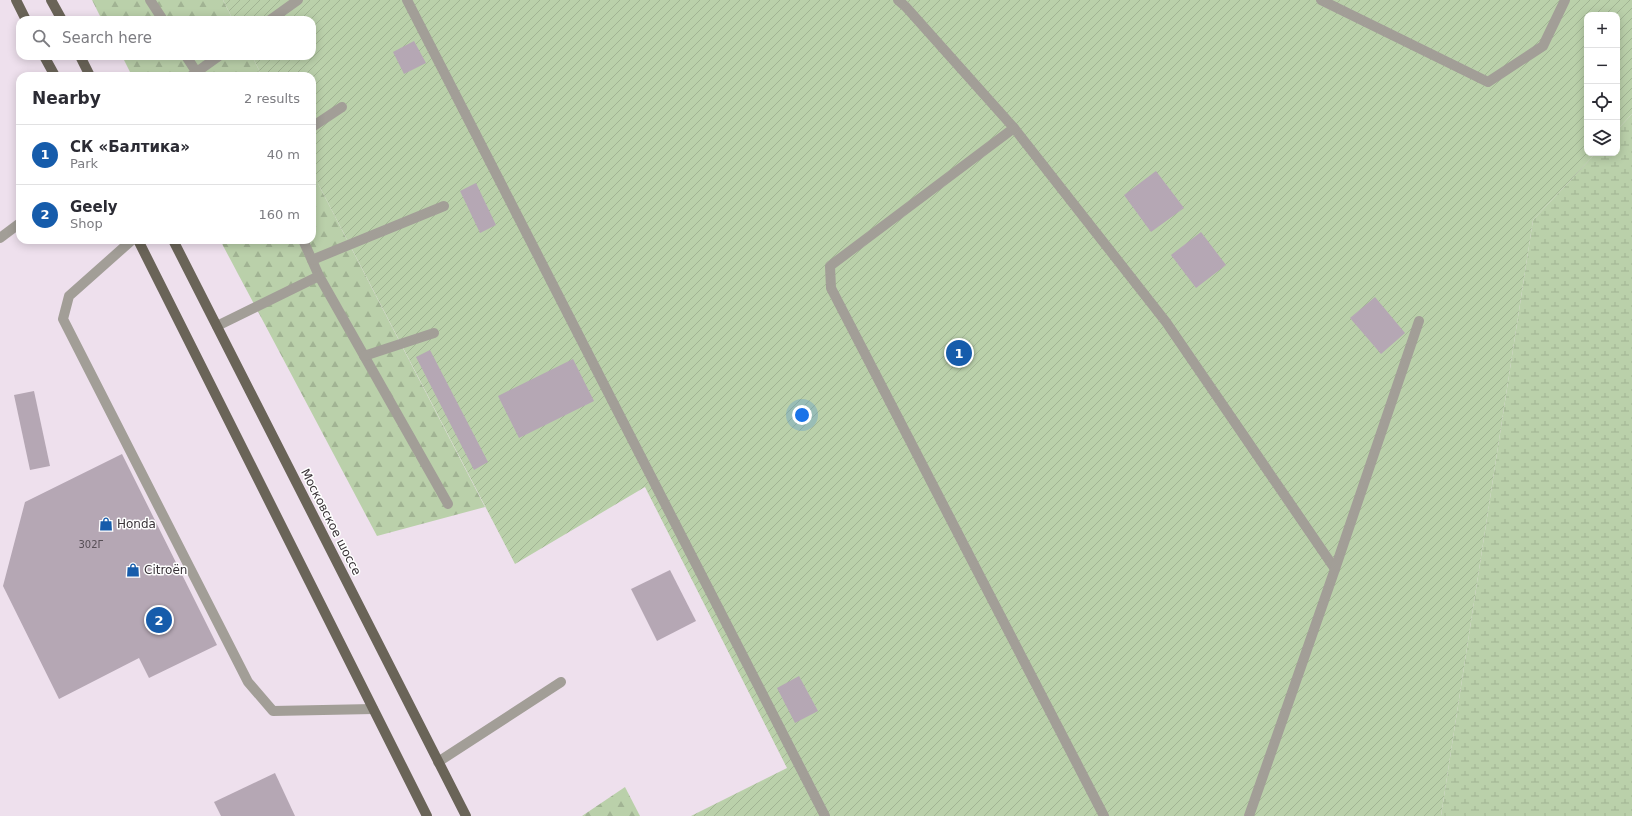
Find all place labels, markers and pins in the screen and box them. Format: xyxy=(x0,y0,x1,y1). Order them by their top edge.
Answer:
pin: 1 xyxy=(946,338,972,368)
shop icon: Honda xyxy=(98,516,114,532)
place label: Honda xyxy=(117,517,156,531)
shop icon: Citroën xyxy=(125,562,141,578)
place label: Citroën xyxy=(144,563,187,577)
pin: 2 xyxy=(146,605,172,635)

